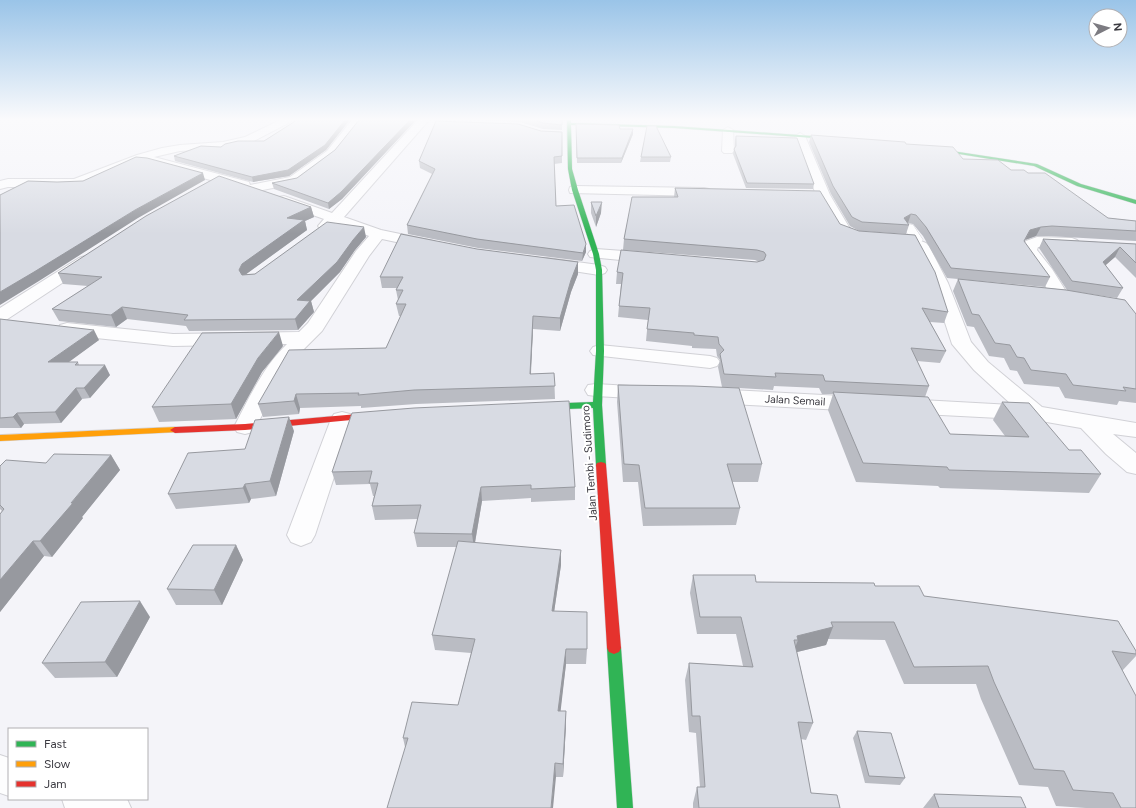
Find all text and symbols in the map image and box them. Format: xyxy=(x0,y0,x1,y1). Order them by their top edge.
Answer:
north arrow xyxy=(1088,8,1128,48)
text: N xyxy=(1111,22,1124,32)
street label: Jalan Semail xyxy=(764,392,826,409)
street label: Jalan Tembi - Sudimoro xyxy=(579,405,600,521)
legend xyxy=(8,728,148,800)
text: Fast xyxy=(44,737,67,751)
text: Slow xyxy=(44,757,71,771)
text: Jam xyxy=(44,777,67,791)

